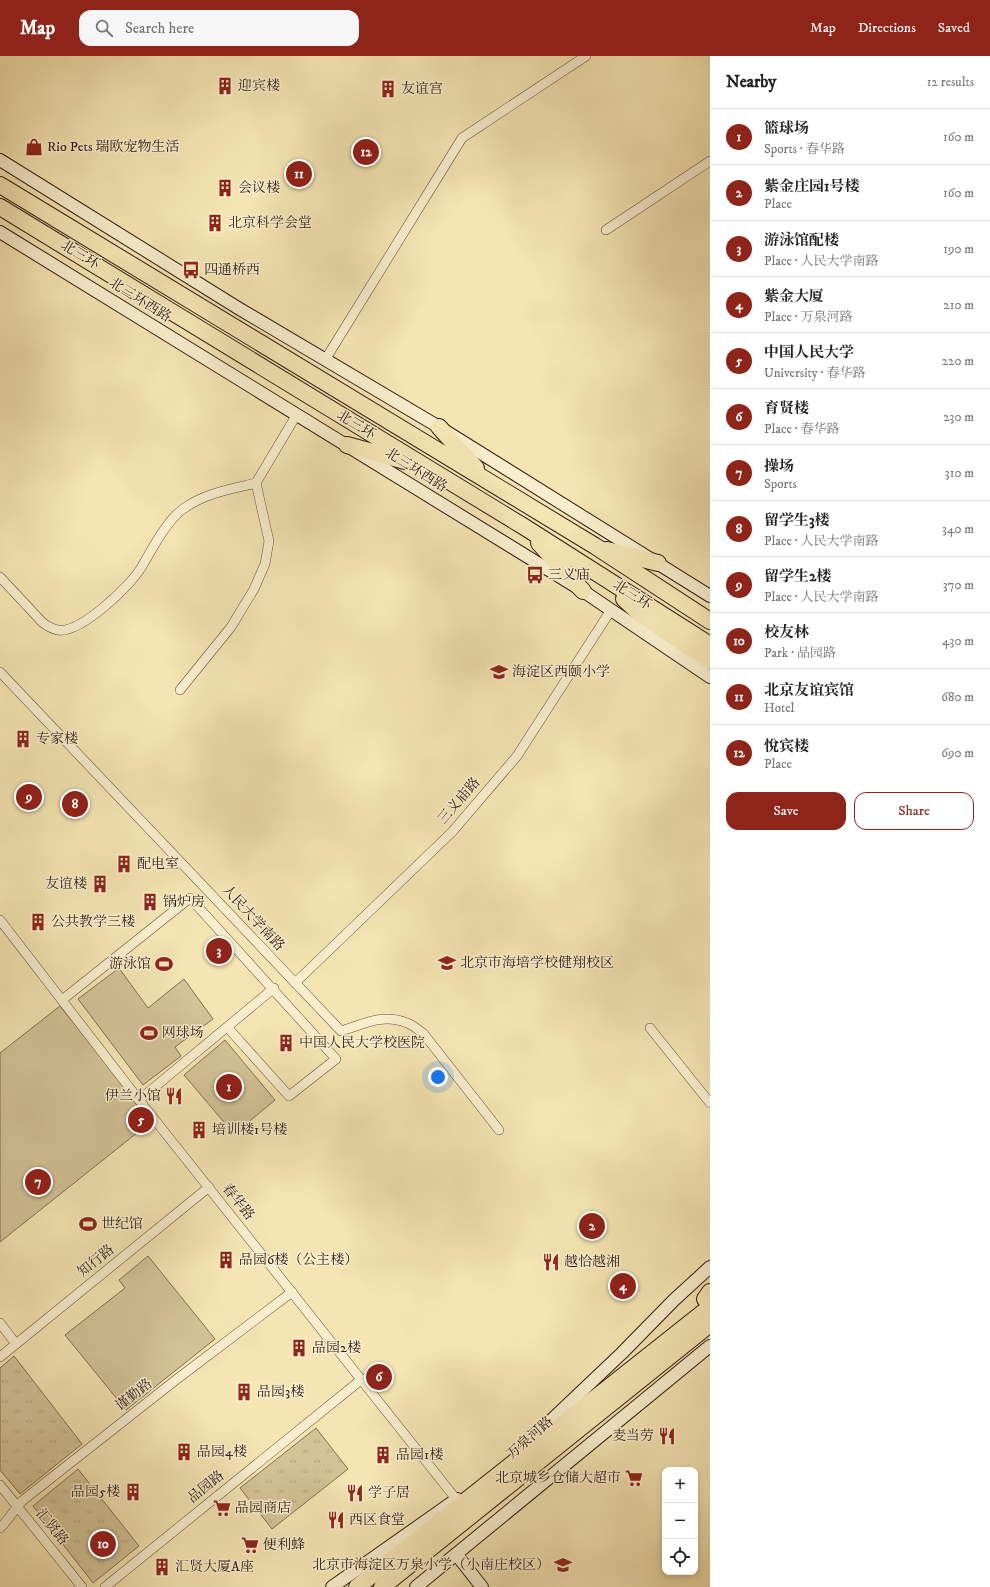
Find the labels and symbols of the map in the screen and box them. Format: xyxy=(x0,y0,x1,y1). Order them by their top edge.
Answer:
building icon: 迎宾楼 xyxy=(215,76,235,96)
place label: 迎宾楼 xyxy=(238,77,280,95)
building icon: 友谊宫 xyxy=(378,79,398,99)
place label: 友谊宫 xyxy=(401,80,443,98)
shop icon: Rio Pets 瑞欧宠物生活 xyxy=(24,137,44,157)
pin: 12 xyxy=(353,137,379,167)
place label: Rio Pets 瑞欧宠物生活 xyxy=(47,138,180,156)
pin: 11 xyxy=(286,159,312,189)
building icon: 会议楼 xyxy=(215,178,235,198)
place label: 会议楼 xyxy=(238,179,280,197)
building icon: 北京科学会堂 xyxy=(205,213,225,233)
place label: 北京科学会堂 xyxy=(228,214,312,232)
street label: 北三环 xyxy=(57,236,103,274)
bus stop icon: 四通桥西 xyxy=(181,260,201,280)
place label: 四通桥西 xyxy=(204,261,260,279)
street label: 北三环西路 xyxy=(106,274,174,326)
street label: 北三环 xyxy=(333,406,379,444)
street label: 北三环西路 xyxy=(382,444,450,496)
bus stop icon: 三义庙 xyxy=(525,565,545,585)
place label: 三义庙 xyxy=(548,566,590,584)
street label: 北三环 xyxy=(609,576,655,614)
school or university icon: 海淀区西颐小学 xyxy=(489,662,509,682)
place label: 海淀区西颐小学 xyxy=(512,663,610,681)
building icon: 专家楼 xyxy=(13,729,33,749)
place label: 专家楼 xyxy=(36,730,78,748)
street label: 三义庙路 xyxy=(434,774,484,828)
pin: 9 xyxy=(16,782,42,812)
pin: 8 xyxy=(62,789,88,819)
building icon: 配电室 xyxy=(114,854,134,874)
place label: 配电室 xyxy=(137,855,179,873)
building icon: 友谊楼 xyxy=(90,874,110,894)
place label: 友谊楼 xyxy=(45,875,87,893)
street label: 人民大学南路 xyxy=(218,881,288,955)
building icon: 锅炉房 xyxy=(140,892,160,912)
place label: 锅炉房 xyxy=(163,893,205,911)
building icon: 公共教学三楼 xyxy=(28,912,48,932)
place label: 公共教学三楼 xyxy=(51,913,135,931)
pin: 3 xyxy=(206,936,232,966)
school or university icon: 北京市海培学校健翔校区 xyxy=(437,953,457,973)
sports icon: 游泳馆 xyxy=(154,954,174,974)
place label: 北京市海培学校健翔校区 xyxy=(460,954,614,972)
place label: 游泳馆 xyxy=(109,955,151,973)
sports icon: 网球场 xyxy=(139,1023,159,1043)
place label: 网球场 xyxy=(162,1024,204,1042)
building icon: 中国人民大学校医院 xyxy=(276,1033,296,1053)
place label: 中国人民大学校医院 xyxy=(299,1034,425,1052)
your location xyxy=(428,1067,448,1087)
pin: 1 xyxy=(216,1072,242,1102)
restaurant icon: 伊兰小馆 xyxy=(164,1086,184,1106)
place label: 伊兰小馆 xyxy=(105,1087,161,1105)
pin: 5 xyxy=(128,1105,154,1135)
building icon: 培训楼1号楼 xyxy=(189,1120,209,1140)
place label: 培训楼1号楼 xyxy=(212,1121,287,1139)
pin: 7 xyxy=(25,1167,51,1197)
street label: 春华路 xyxy=(218,1180,258,1224)
pin: 2 xyxy=(579,1211,605,1241)
sports icon: 世纪馆 xyxy=(78,1214,98,1234)
place label: 世纪馆 xyxy=(101,1215,143,1233)
street label: 知行路 xyxy=(74,1241,118,1281)
building icon: 品园6楼（公主楼） xyxy=(216,1250,236,1270)
place label: 品园6楼（公主楼） xyxy=(239,1251,358,1269)
restaurant icon: 越恰越湘 xyxy=(541,1252,561,1272)
place label: 越恰越湘 xyxy=(564,1253,620,1271)
pin: 4 xyxy=(610,1271,636,1301)
building icon: 品园2楼 xyxy=(289,1338,309,1358)
place label: 品园2楼 xyxy=(312,1339,361,1357)
pin: 6 xyxy=(366,1362,392,1392)
street label: 谨勤路 xyxy=(112,1375,156,1415)
building icon: 品园3楼 xyxy=(234,1382,254,1402)
place label: 品园3楼 xyxy=(257,1383,304,1401)
street label: 万泉河路 xyxy=(503,1413,557,1463)
restaurant icon: 麦当劳 xyxy=(657,1426,677,1446)
place label: 麦当劳 xyxy=(612,1427,654,1445)
building icon: 品园4楼 xyxy=(174,1442,194,1462)
place label: 品园4楼 xyxy=(197,1443,247,1461)
building icon: 品园1楼 xyxy=(373,1445,393,1465)
place label: 品园1楼 xyxy=(396,1446,443,1464)
street label: 品园路 xyxy=(184,1467,228,1507)
supermarket icon: 北京城乡仓储大超市 xyxy=(624,1468,644,1488)
place label: 北京城乡仓储大超市 xyxy=(495,1469,621,1487)
building icon: 品园5楼 xyxy=(123,1482,143,1502)
place label: 品园5楼 xyxy=(71,1483,120,1501)
restaurant icon: 学子居 xyxy=(345,1483,365,1503)
place label: 学子居 xyxy=(368,1484,410,1502)
supermarket icon: 品园商店 xyxy=(212,1498,232,1518)
place label: 品园商店 xyxy=(235,1499,291,1517)
street label: 汇贤路 xyxy=(32,1505,72,1549)
restaurant icon: 西区食堂 xyxy=(326,1510,346,1530)
place label: 西区食堂 xyxy=(349,1511,405,1529)
pin: 10 xyxy=(90,1529,116,1559)
supermarket icon: 便利蜂 xyxy=(240,1535,260,1555)
place label: 便利蜂 xyxy=(263,1536,305,1554)
school or university icon: 北京市海淀区万泉小学（小南庄校区） xyxy=(553,1555,573,1575)
place label: 北京市海淀区万泉小学（小南庄校区） xyxy=(312,1556,550,1574)
building icon: 汇贤大厦A座 xyxy=(152,1557,172,1577)
place label: 汇贤大厦A座 xyxy=(175,1558,254,1576)

